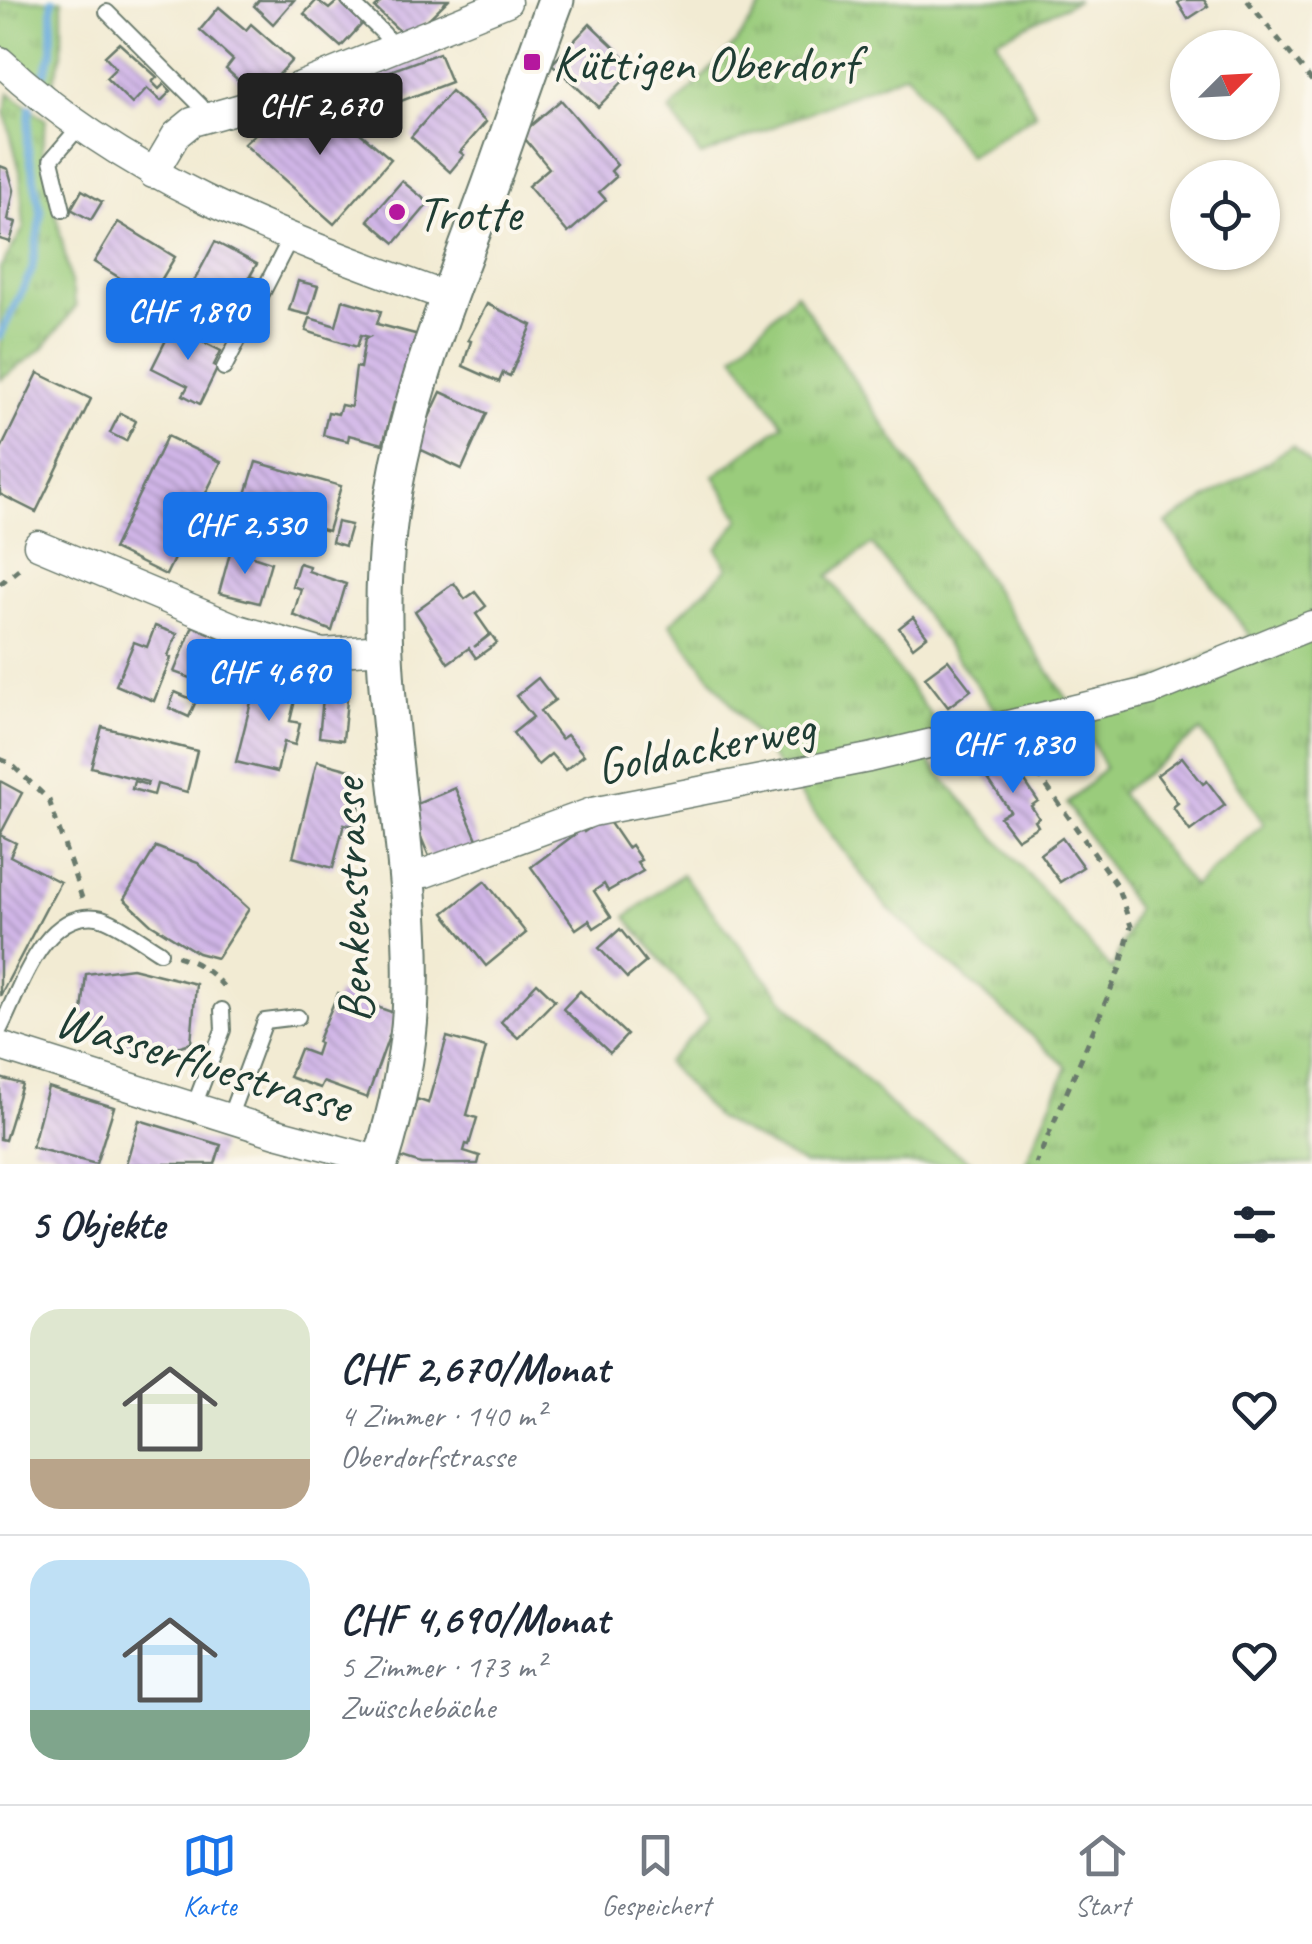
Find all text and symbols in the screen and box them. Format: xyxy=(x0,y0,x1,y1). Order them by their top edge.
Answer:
north arrow xyxy=(1170,30,1280,140)
map controls xyxy=(1170,30,1280,270)
place label: Küttigen Oberdorf xyxy=(552,32,869,95)
marker: Küttigen Oberdorf xyxy=(521,51,543,73)
pin: CHF 2,670 xyxy=(206,73,434,158)
text: CHF 2,670 xyxy=(259,85,381,126)
button: locate xyxy=(1170,160,1280,270)
place label: Trotte xyxy=(417,182,524,245)
marker: Trotte xyxy=(386,201,408,223)
pin: CHF 1,890 xyxy=(74,278,302,363)
text: CHF 1,890 xyxy=(128,290,248,331)
pin: CHF 2,530 xyxy=(131,492,359,577)
text: CHF 2,530 xyxy=(185,504,305,545)
pin: CHF 4,690 xyxy=(155,639,383,724)
text: CHF 4,690 xyxy=(209,651,329,692)
street label: Goldackerweg xyxy=(591,694,822,798)
pin: CHF 1,830 xyxy=(899,711,1127,796)
text: CHF 1,830 xyxy=(953,723,1073,764)
street label: Benkenstrasse xyxy=(316,774,387,1024)
street label: Wasserfluestrasse xyxy=(48,988,362,1138)
icon: filters xyxy=(1227,1197,1282,1252)
text: 5 Objekte xyxy=(30,1198,165,1251)
text: CHF 2,670/Monat xyxy=(340,1342,609,1395)
icon: home xyxy=(110,1349,230,1469)
icon: heart xyxy=(1227,1382,1282,1437)
text: 4 Zimmer · 140 m² xyxy=(340,1395,545,1436)
text: Oberdorfstrasse xyxy=(340,1436,515,1477)
text: CHF 4,690/Monat xyxy=(340,1593,609,1646)
icon: home xyxy=(110,1600,230,1720)
icon: heart xyxy=(1227,1633,1282,1688)
text: 5 Zimmer · 173 m² xyxy=(340,1646,545,1687)
text: Zwüschebäche xyxy=(340,1687,495,1728)
tab: Karte xyxy=(182,1828,237,1923)
tab: Gespeichert xyxy=(601,1828,711,1923)
tab: Start xyxy=(1075,1828,1130,1923)

